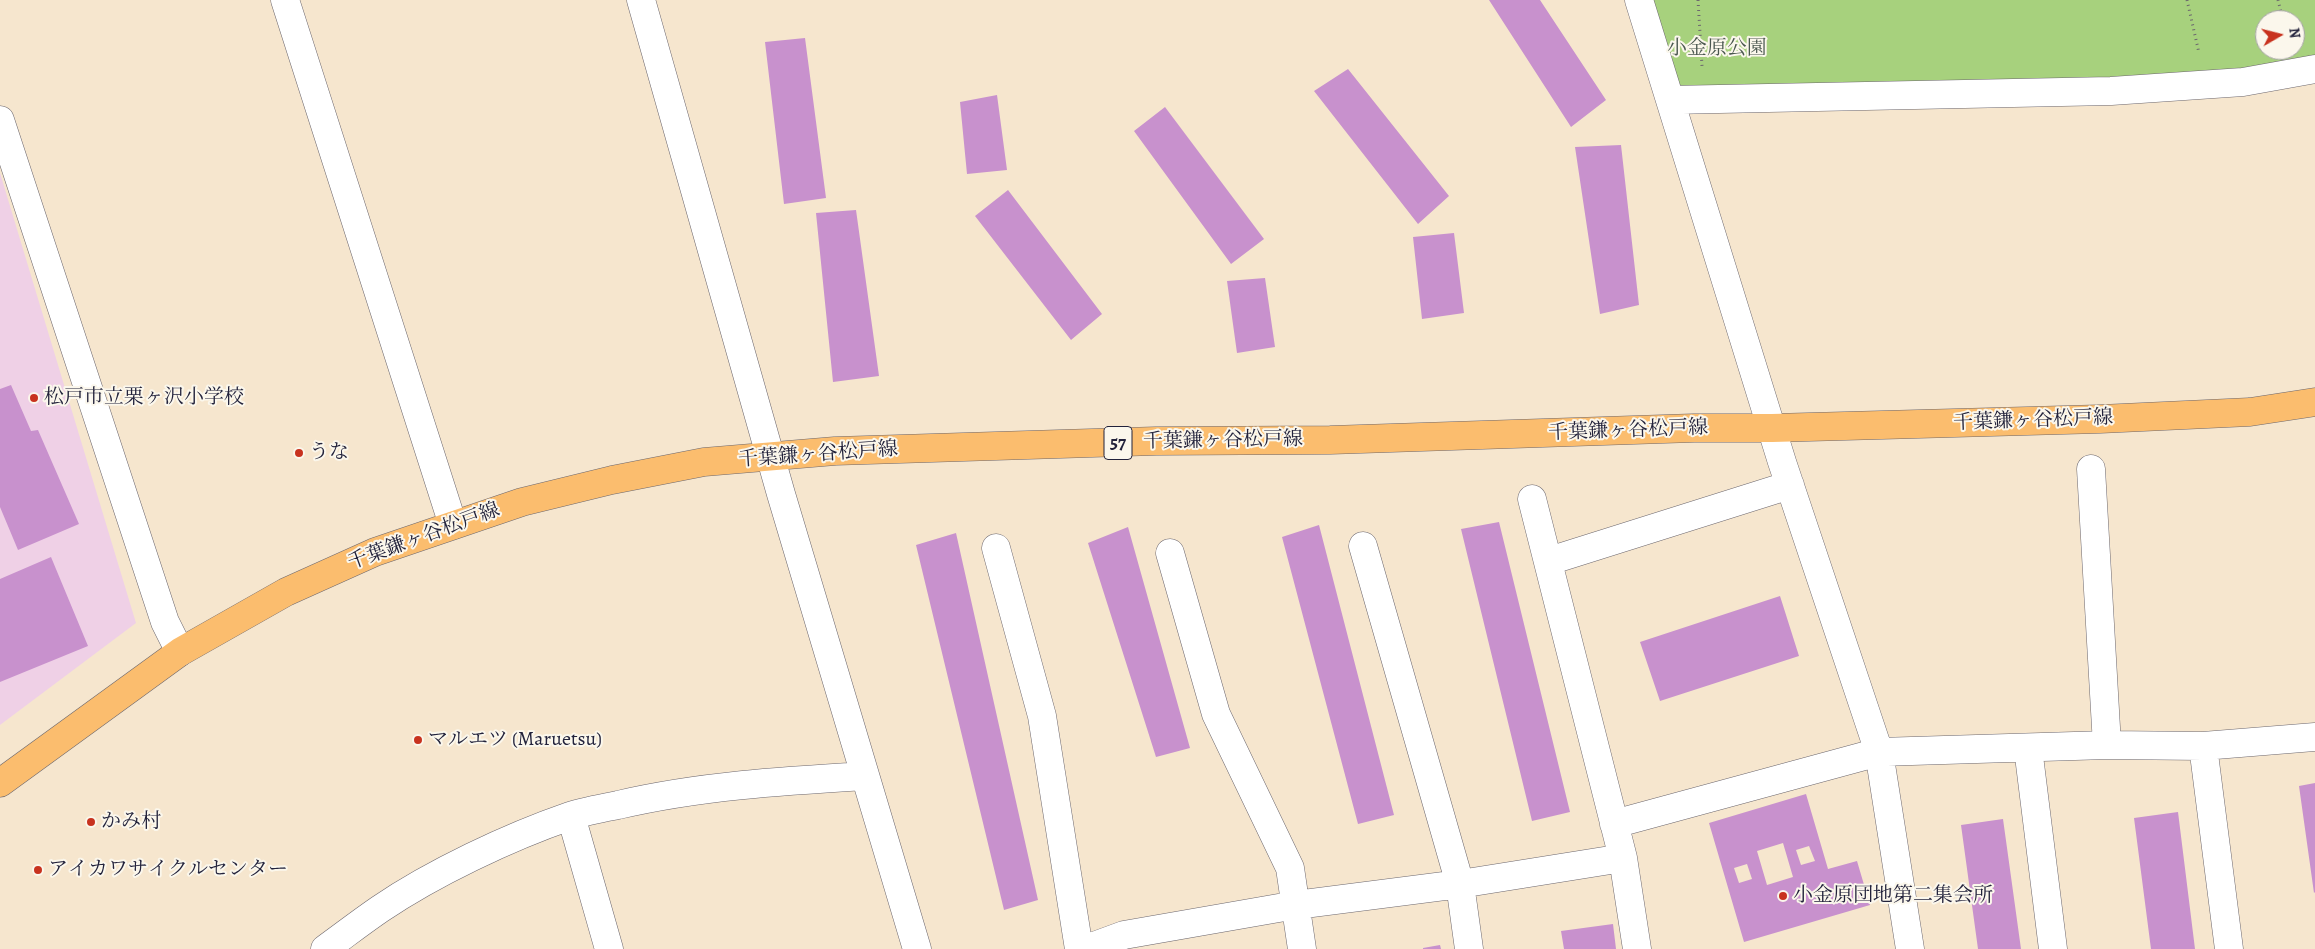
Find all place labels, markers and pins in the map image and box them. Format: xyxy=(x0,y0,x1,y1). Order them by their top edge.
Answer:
place label: 松戸市立栗ヶ沢小学校 xyxy=(44,386,244,410)
marker: 松戸市立栗ヶ沢小学校 xyxy=(28,392,40,404)
place label: うな xyxy=(309,441,349,465)
marker: うな xyxy=(293,447,305,459)
place label: マルエツ (Maruetsu) xyxy=(428,728,602,752)
marker: マルエツ (Maruetsu) xyxy=(412,734,424,746)
place label: かみ村 xyxy=(101,810,161,834)
marker: かみ村 xyxy=(85,816,97,828)
place label: アイカワサイクルセンター xyxy=(48,858,288,882)
marker: アイカワサイクルセンター xyxy=(32,864,44,876)
place label: 小金原団地第二集会所 xyxy=(1793,884,1993,908)
marker: 小金原団地第二集会所 xyxy=(1777,890,1789,902)

